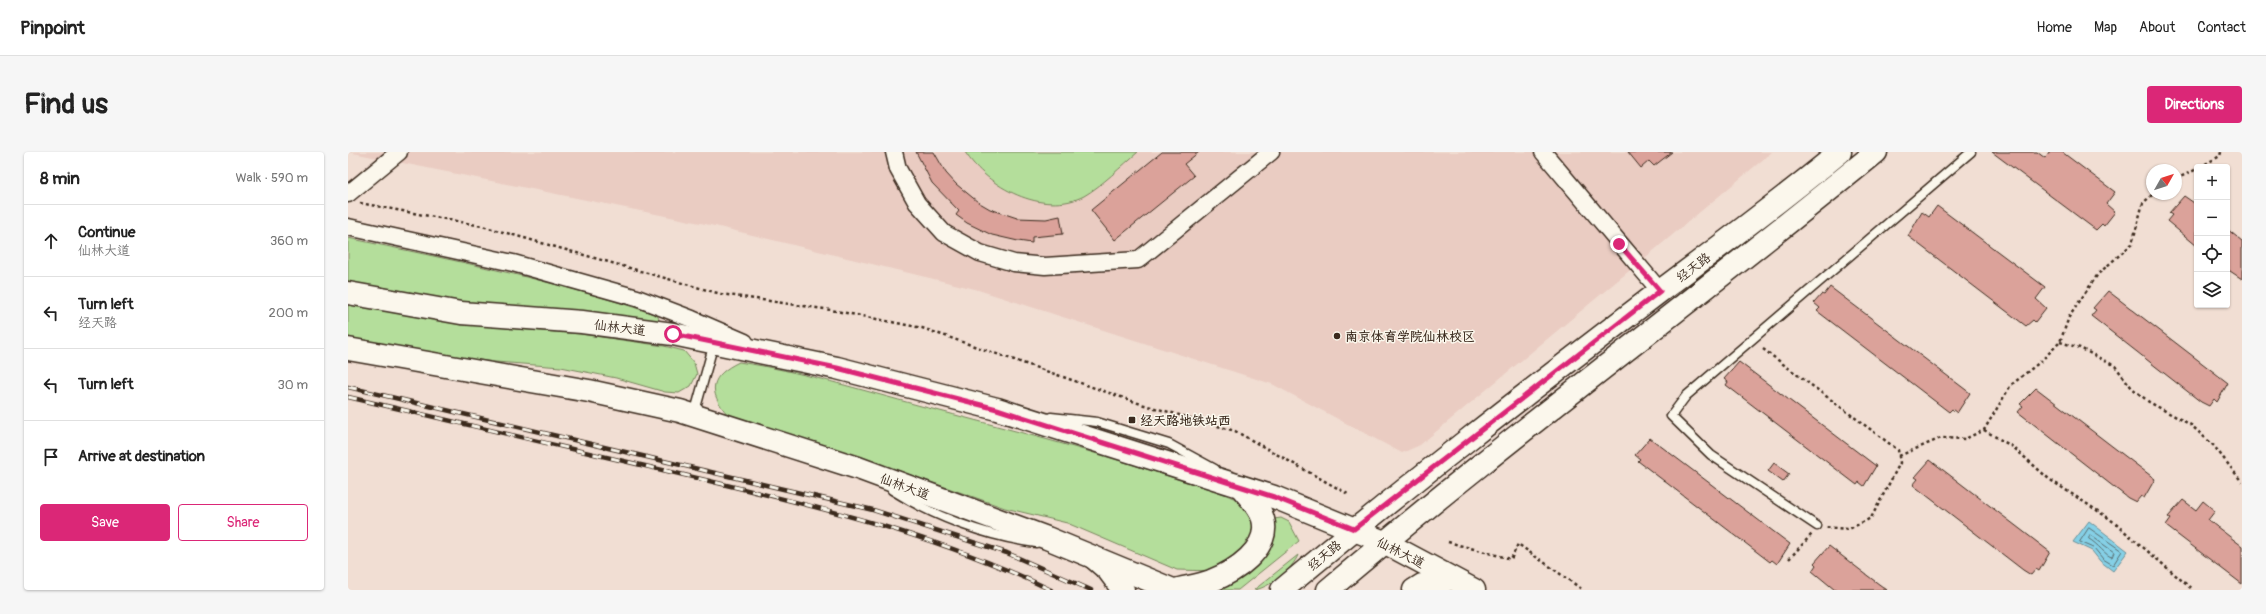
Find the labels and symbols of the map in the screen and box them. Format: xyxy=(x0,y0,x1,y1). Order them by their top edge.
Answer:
north arrow xyxy=(2146,164,2182,200)
route end xyxy=(1610,235,1628,253)
street label: 经天路 xyxy=(1673,250,1714,286)
street label: 仙林大道 xyxy=(593,317,647,339)
route start xyxy=(664,325,682,343)
place label: 南京体育学院仙林校区 xyxy=(1345,329,1475,345)
marker: 南京体育学院仙林校区 xyxy=(1332,331,1342,341)
place label: 经天路地铁站西 xyxy=(1140,413,1231,429)
marker: 经天路地铁站西 xyxy=(1127,415,1137,425)
street label: 仙林大道 xyxy=(877,471,932,503)
street label: 仙林大道 xyxy=(1374,534,1427,572)
street label: 经天路 xyxy=(1305,537,1345,574)

